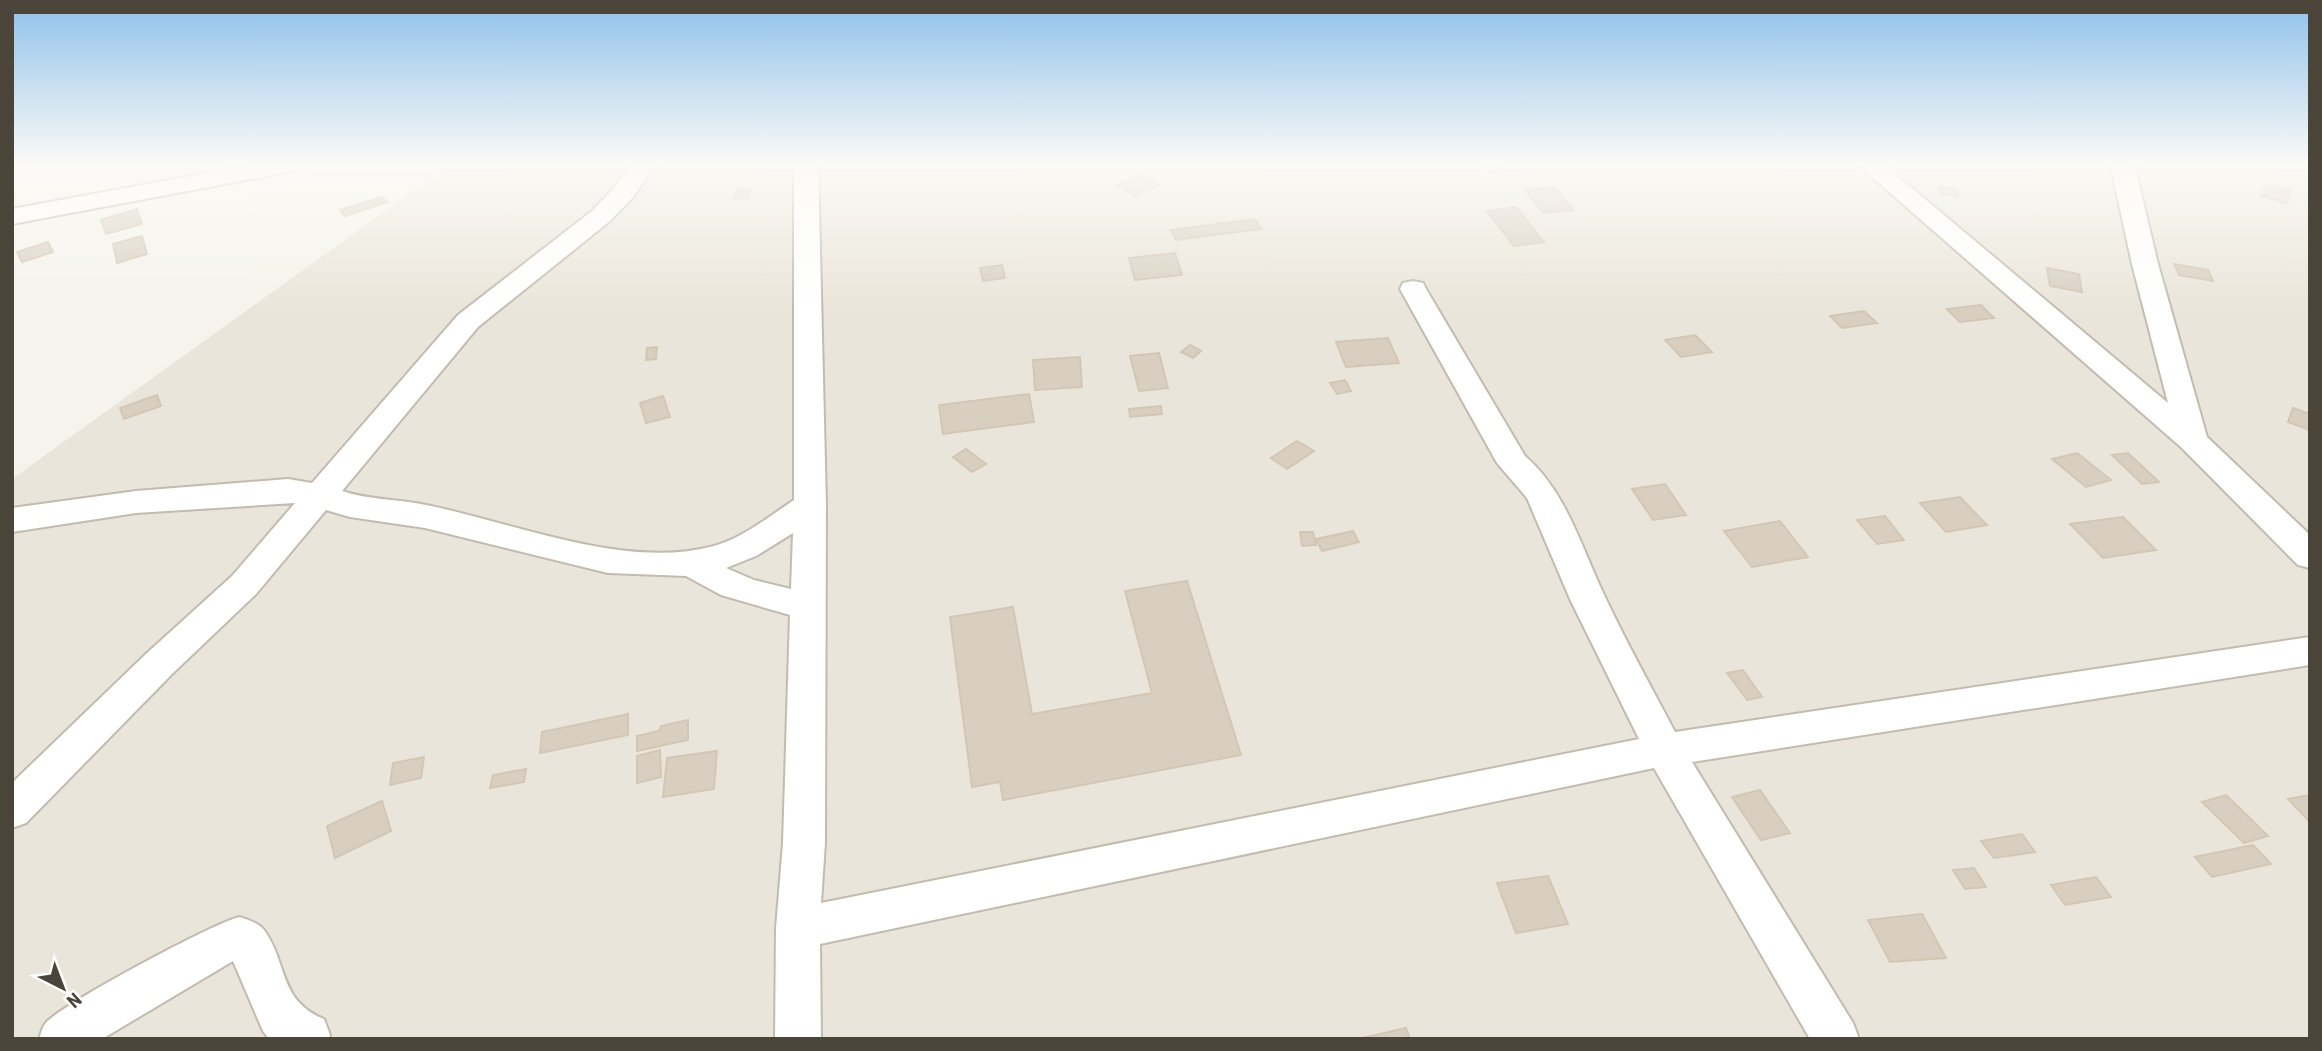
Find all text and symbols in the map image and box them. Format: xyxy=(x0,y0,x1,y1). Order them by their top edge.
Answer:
north arrow xyxy=(28,953,98,1023)
text: N xyxy=(62,988,86,1013)

